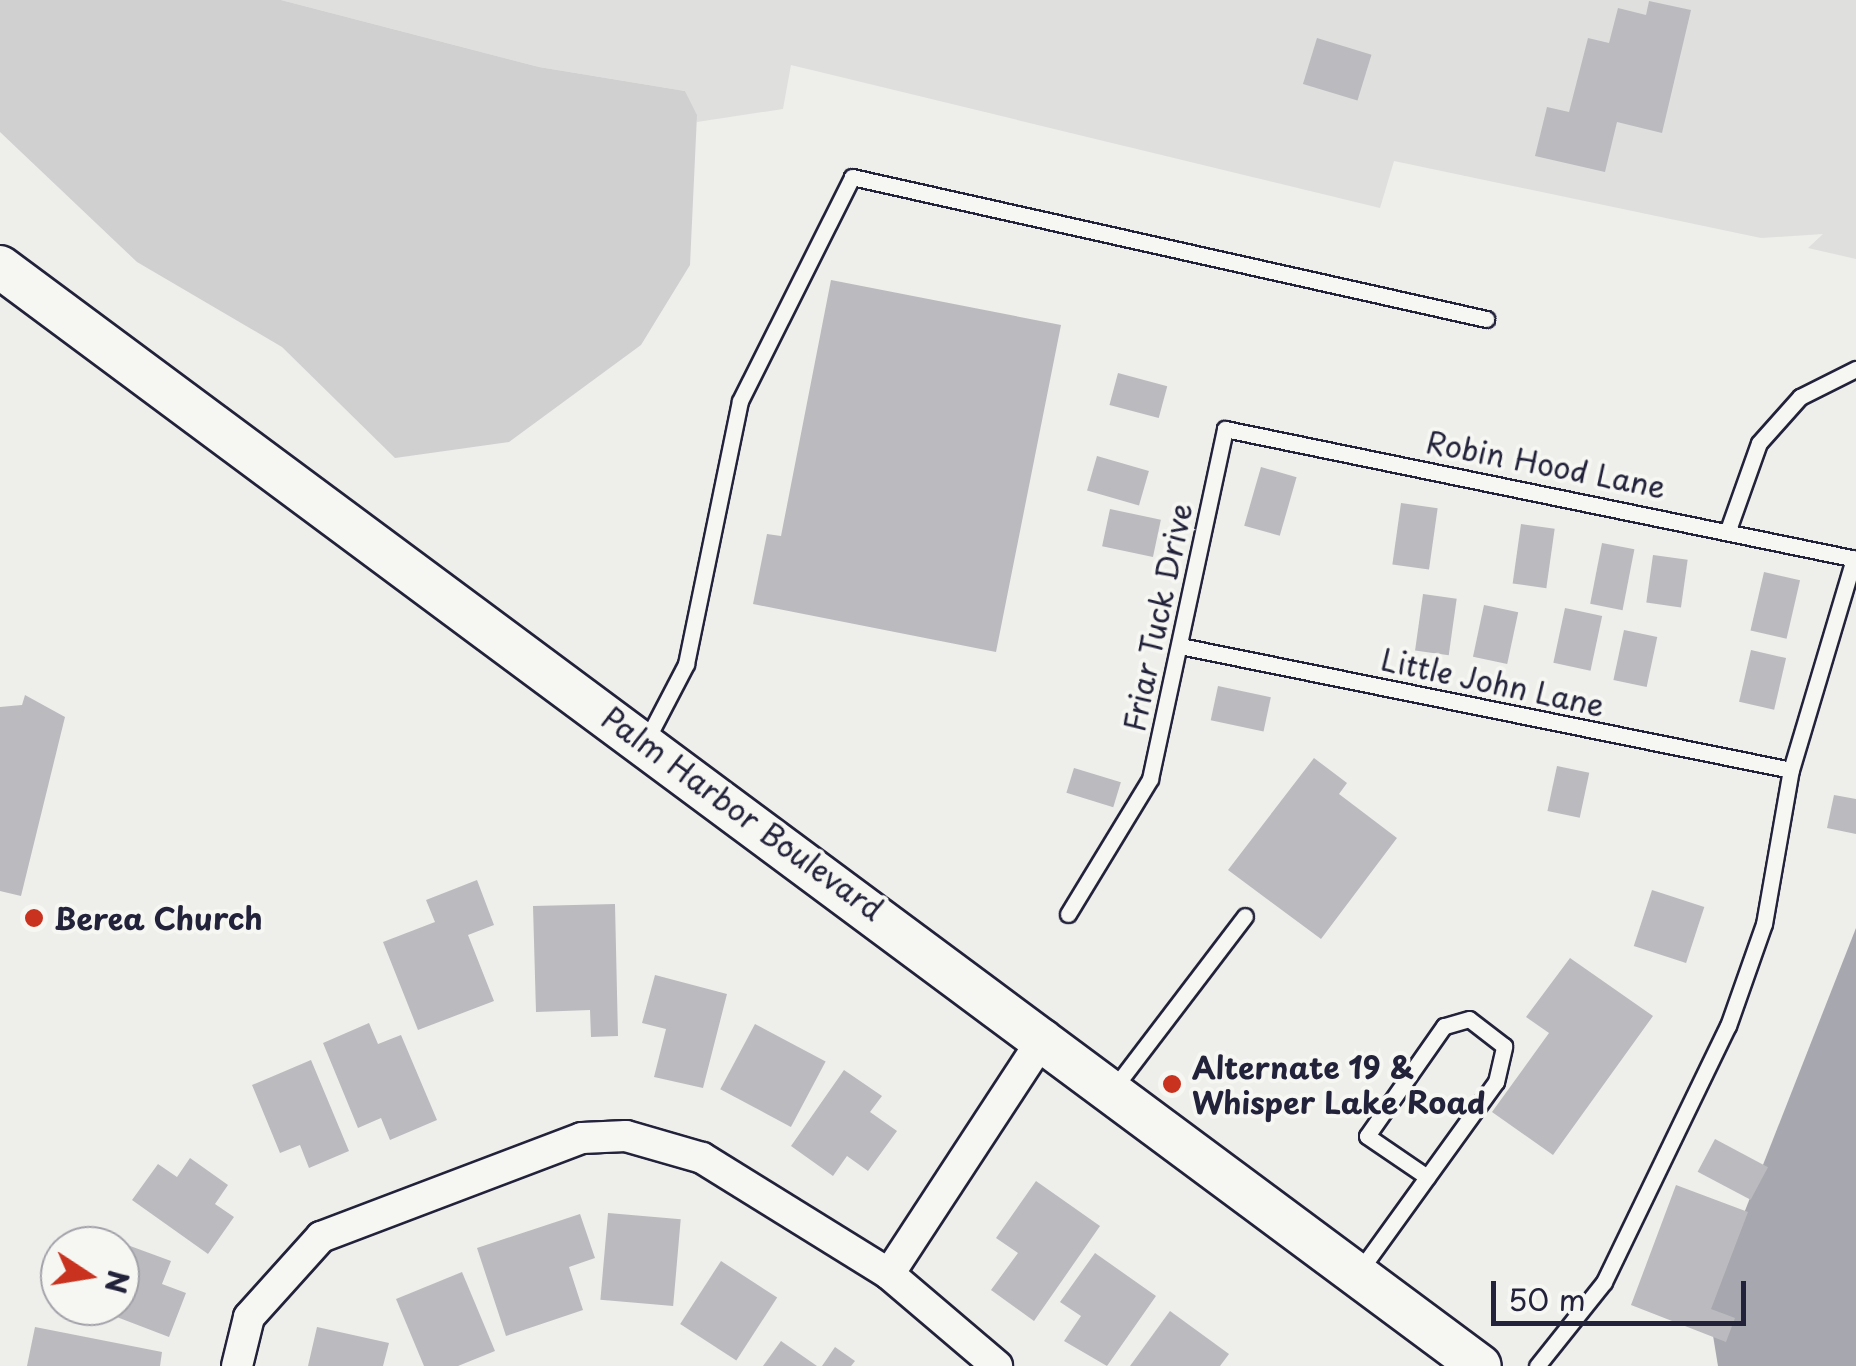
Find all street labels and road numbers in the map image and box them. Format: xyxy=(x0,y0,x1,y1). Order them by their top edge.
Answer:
street label: Robin Hood Lane xyxy=(1423,423,1669,505)
street label: Friar Tuck Drive xyxy=(1115,500,1199,734)
street label: Little John Lane xyxy=(1375,640,1611,724)
street label: Palm Harbor Boulevard xyxy=(596,699,890,927)

